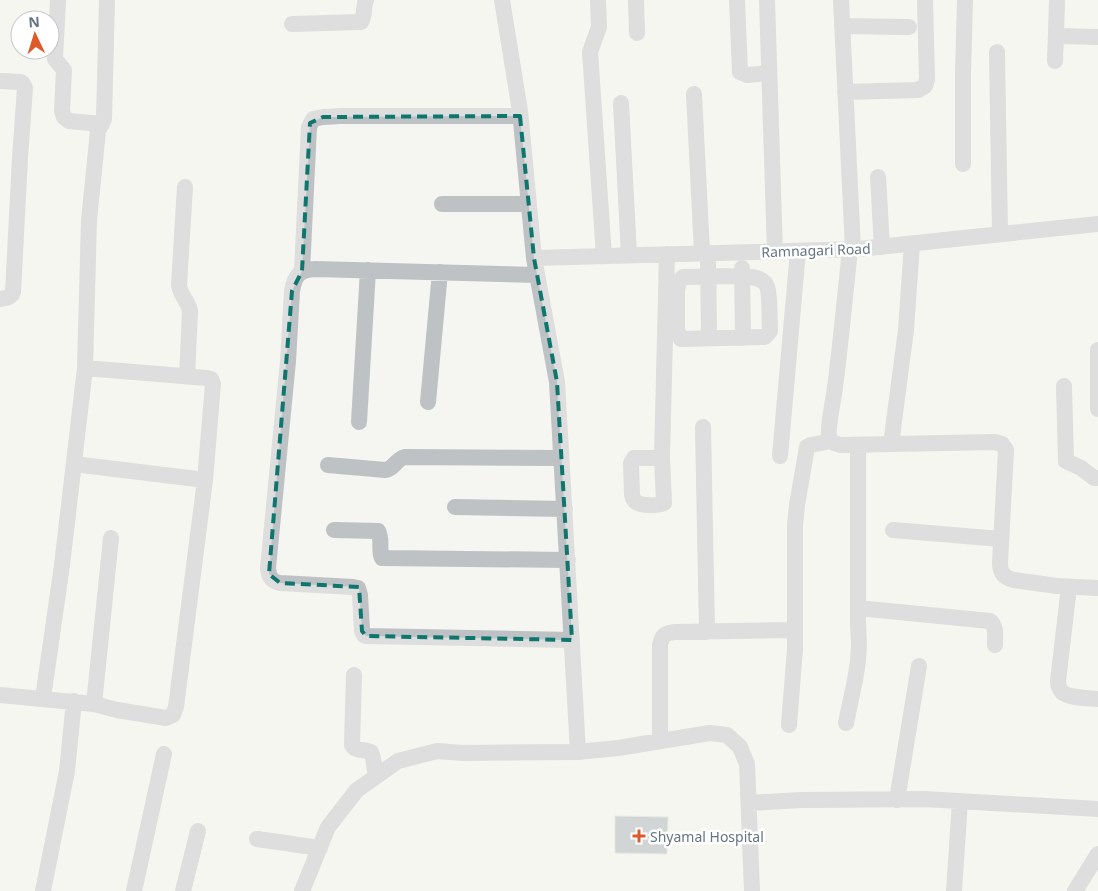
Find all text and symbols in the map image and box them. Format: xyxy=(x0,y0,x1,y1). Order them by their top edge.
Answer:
north arrow xyxy=(10,10,60,60)
text: N xyxy=(28,12,40,31)
street label: Ramnagari Road xyxy=(761,239,871,261)
place label: Shyamal Hospital xyxy=(650,827,764,846)
marker: Shyamal Hospital xyxy=(632,829,646,843)

